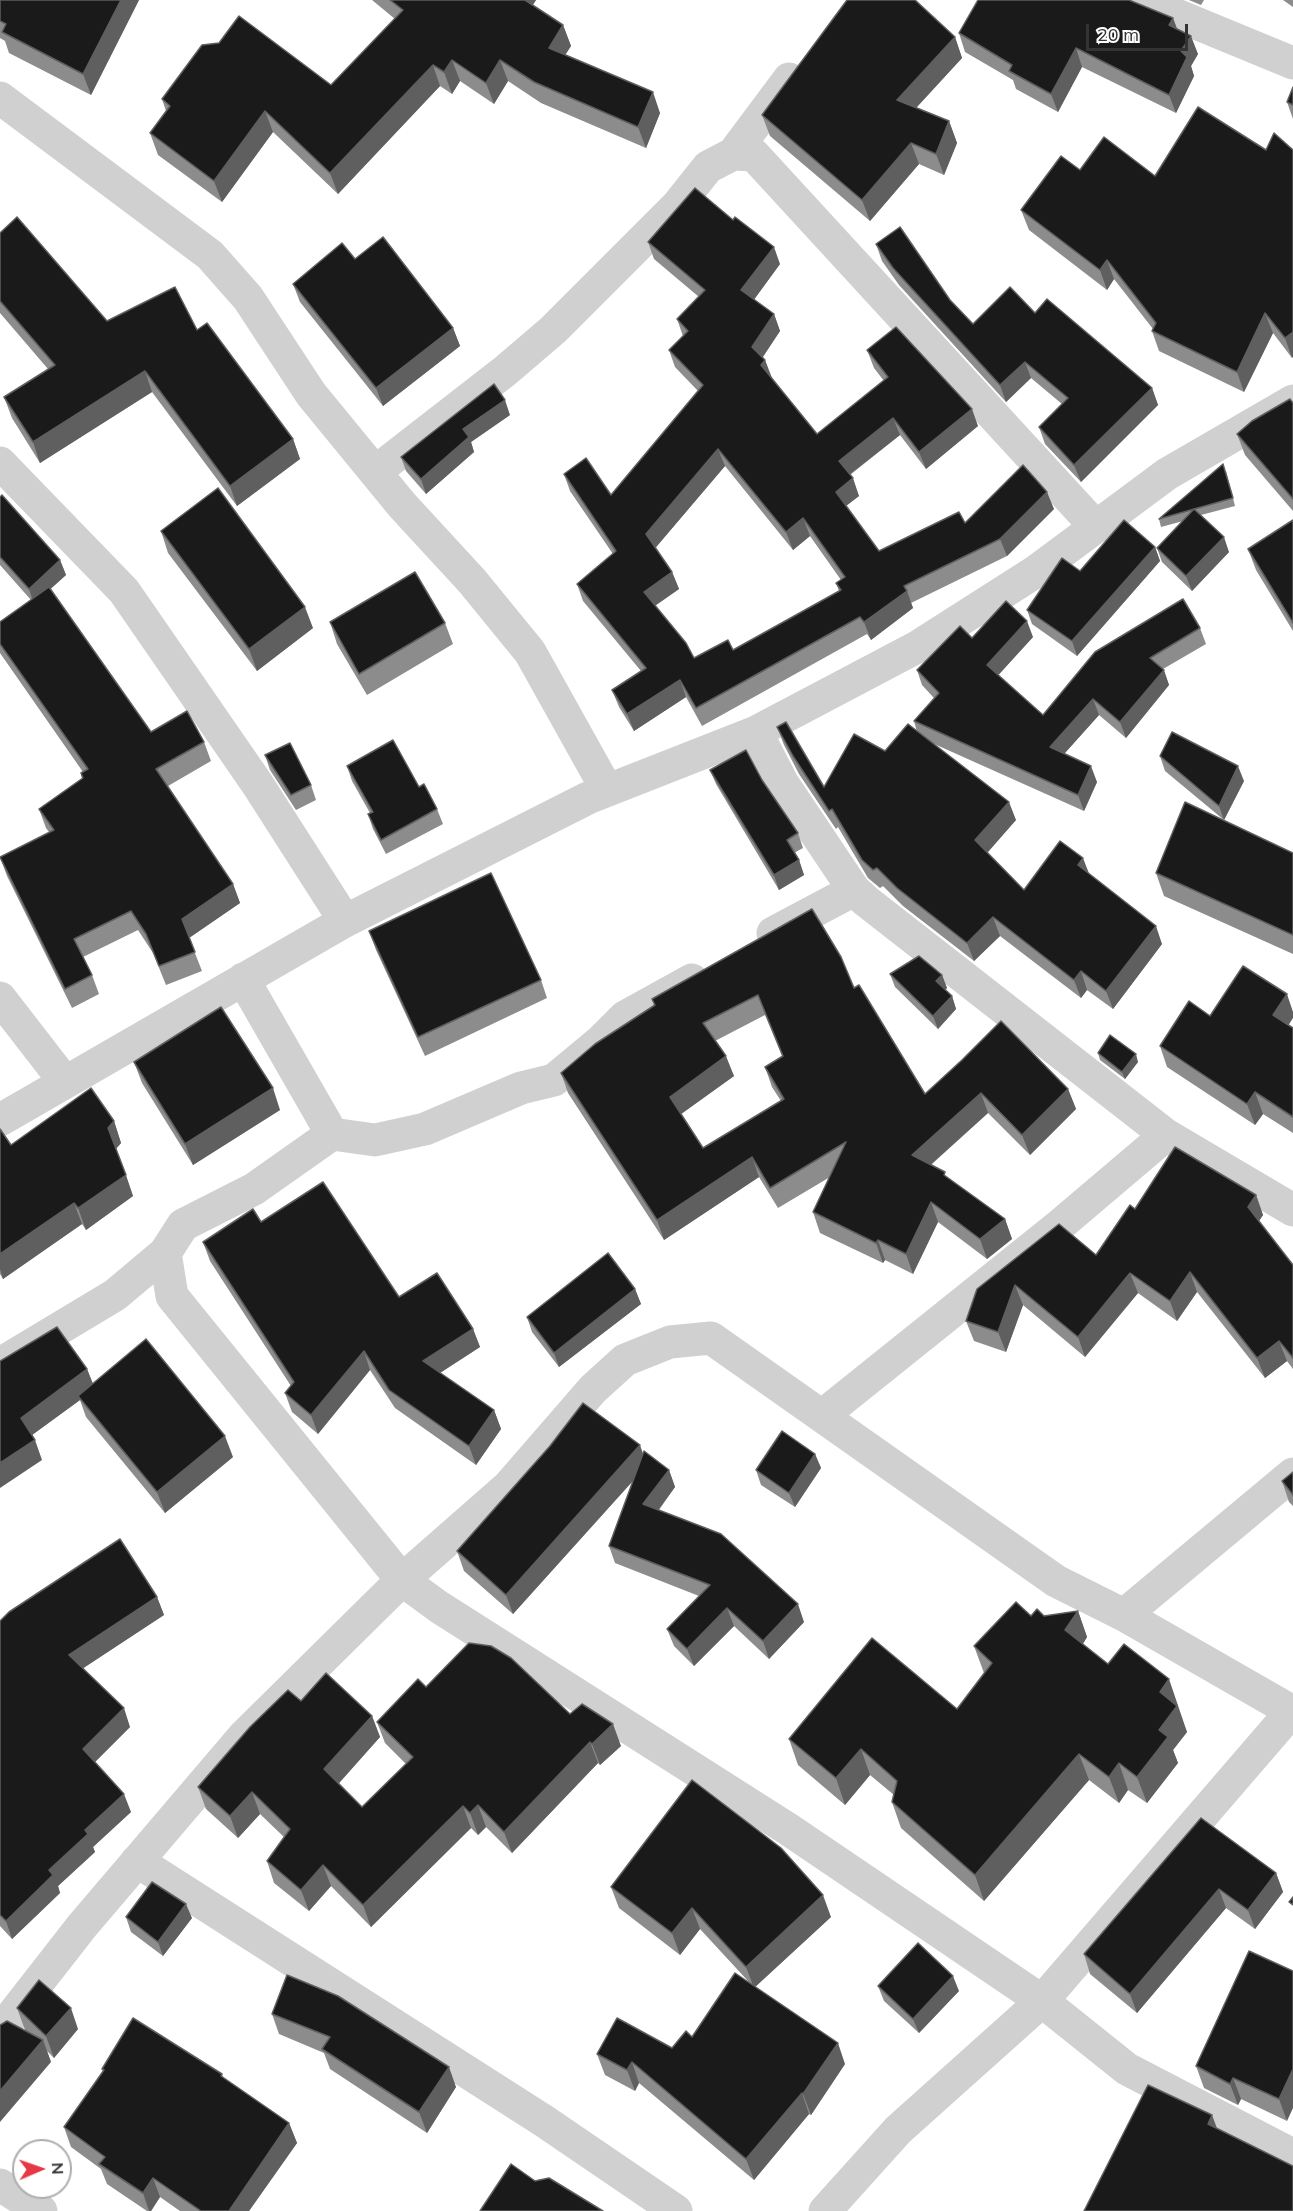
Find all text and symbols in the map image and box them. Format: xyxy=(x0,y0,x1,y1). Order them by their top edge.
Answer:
scale bar xyxy=(1089,12,1191,50)
text: 20 m xyxy=(1097,23,1139,46)
north arrow xyxy=(12,2139,72,2199)
text: N xyxy=(48,2162,68,2175)

